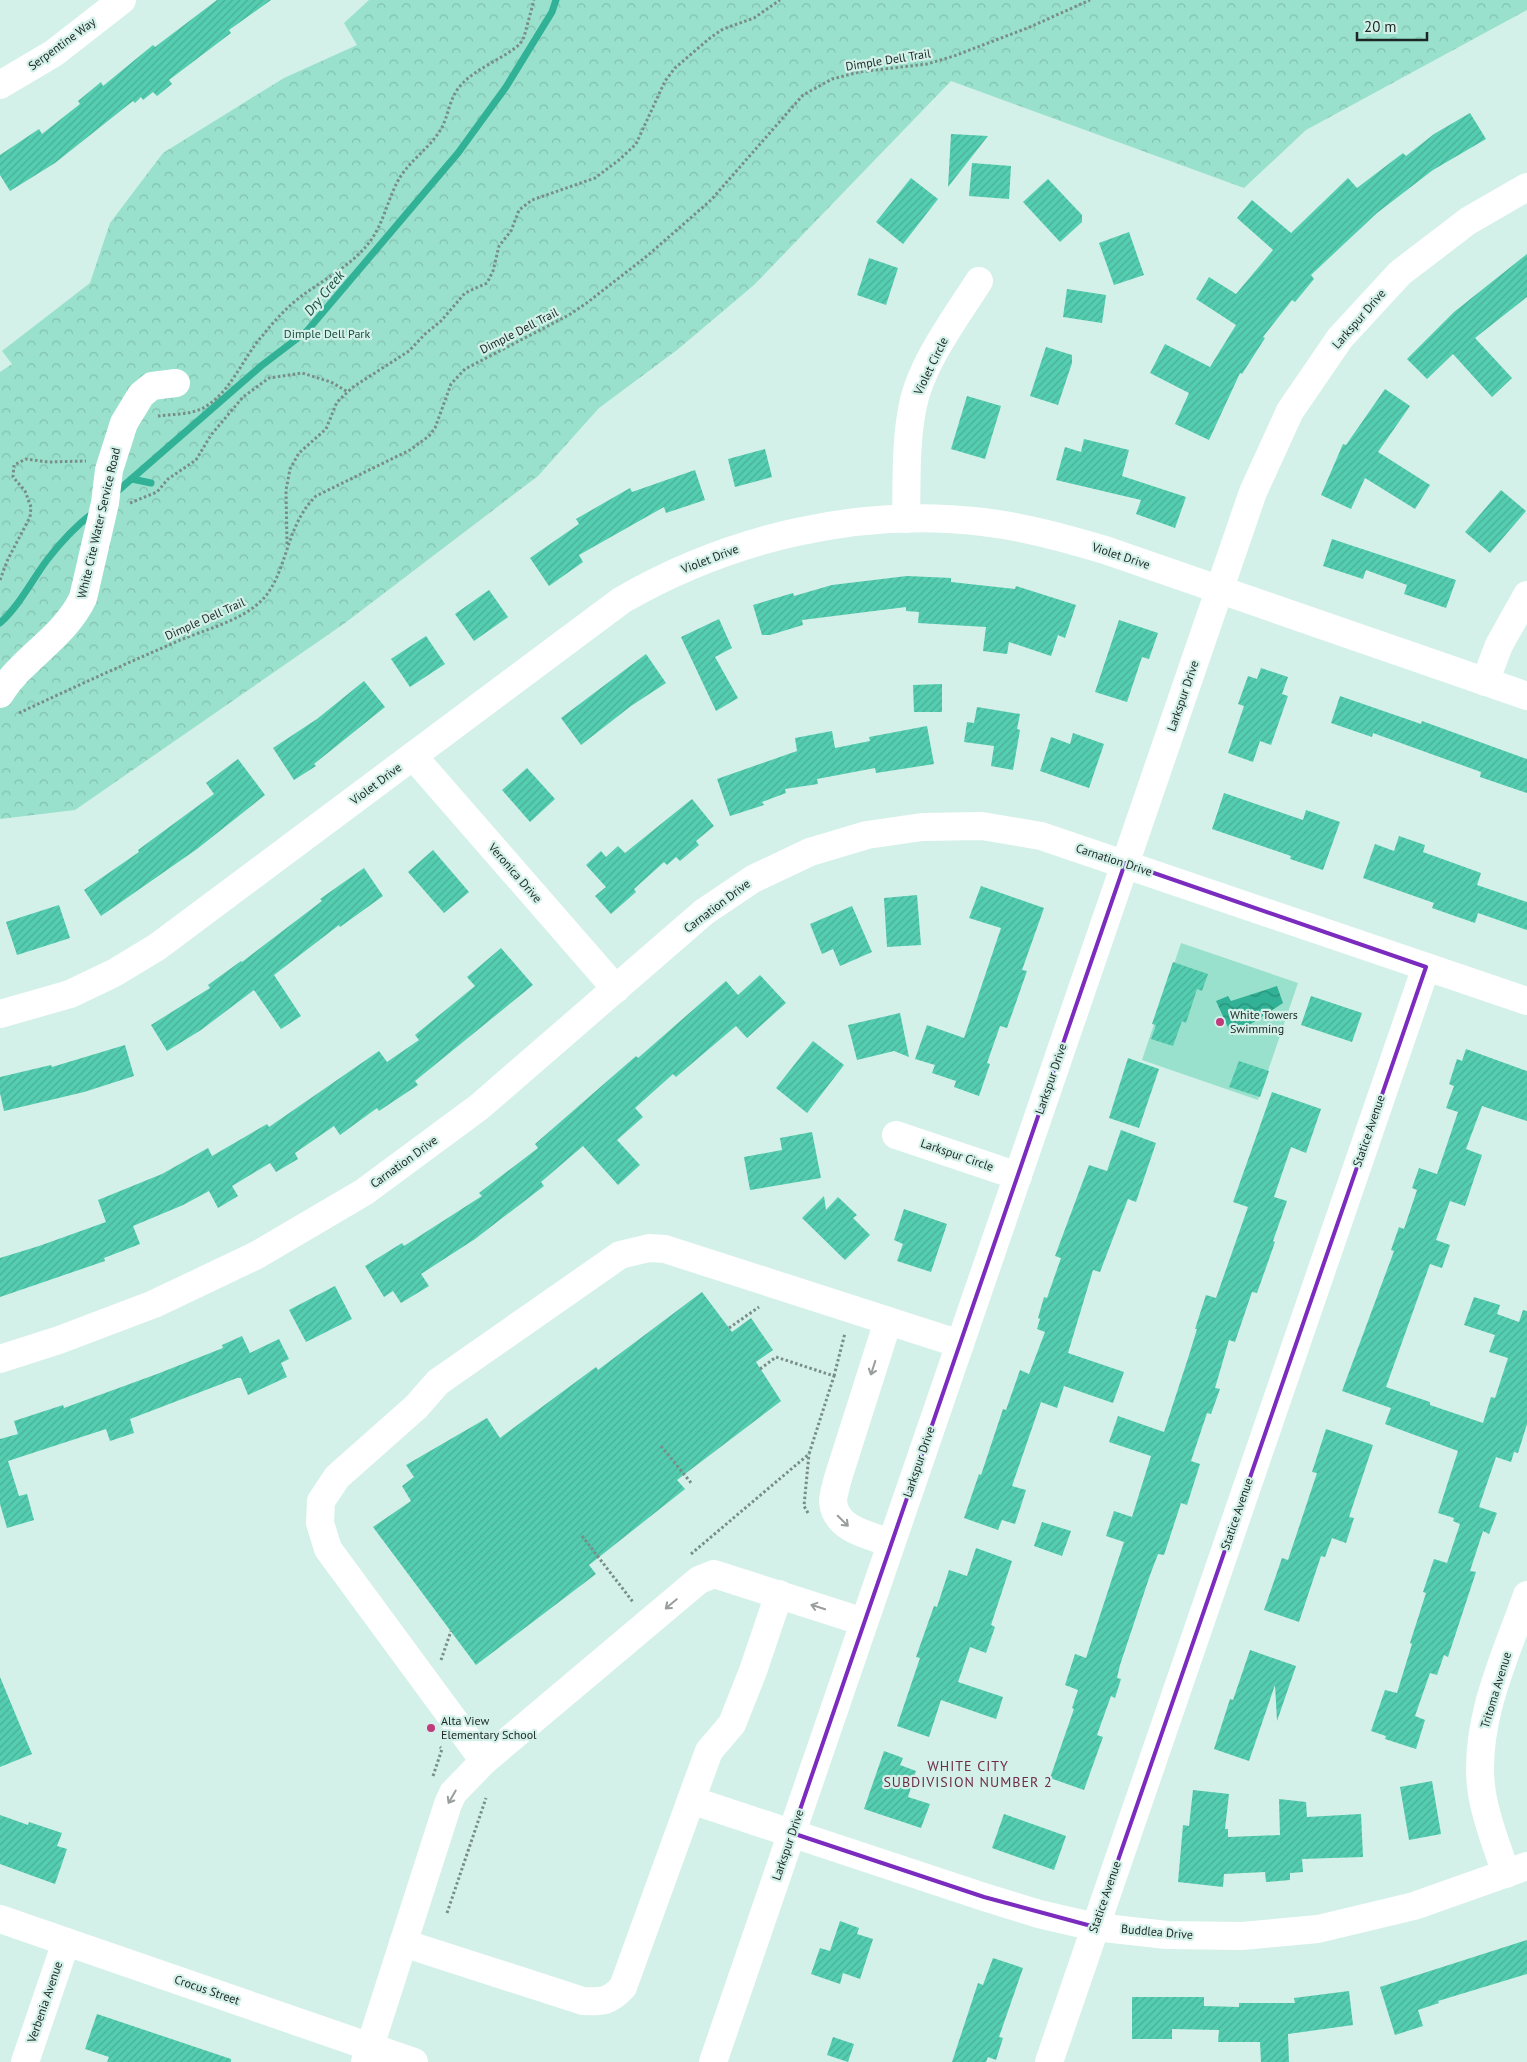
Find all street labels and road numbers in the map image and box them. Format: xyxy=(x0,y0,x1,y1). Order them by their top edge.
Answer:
street label: Serpentine Way xyxy=(25,14,99,73)
street label: Dimple Dell Trail xyxy=(844,45,932,74)
street label: Larkspur Drive xyxy=(1329,286,1389,351)
street label: Dimple Dell Trail xyxy=(477,304,561,357)
street label: Violet Circle xyxy=(910,334,951,398)
street label: White Cite Water Service Road xyxy=(74,446,123,600)
street label: Violet Drive xyxy=(1089,539,1152,572)
street label: Violet Drive xyxy=(678,541,741,577)
street label: Dimple Dell Trail xyxy=(162,594,248,643)
street label: Larkspur Drive xyxy=(1163,658,1202,733)
street label: Violet Drive xyxy=(346,759,404,808)
street label: Veronica Drive xyxy=(485,839,545,906)
street label: Carnation Drive xyxy=(1074,840,1154,879)
street label: Carnation Drive xyxy=(680,876,753,936)
street label: Larkspur Drive xyxy=(1031,1041,1070,1116)
street label: Statice Avenue xyxy=(1349,1093,1388,1169)
street label: Carnation Drive xyxy=(367,1132,440,1191)
street label: Larkspur Circle xyxy=(919,1135,996,1174)
street label: Larkspur Drive xyxy=(899,1424,938,1499)
street label: Statice Avenue xyxy=(1217,1476,1256,1552)
street label: Tritoma Avenue xyxy=(1477,1650,1514,1730)
street label: Larkspur Drive xyxy=(768,1807,807,1882)
street label: Statice Avenue xyxy=(1085,1859,1124,1935)
street label: Buddlea Drive xyxy=(1121,1921,1194,1942)
street label: Verbenia Avenue xyxy=(23,1959,65,2045)
street label: Crocus Street xyxy=(173,1971,242,2008)

